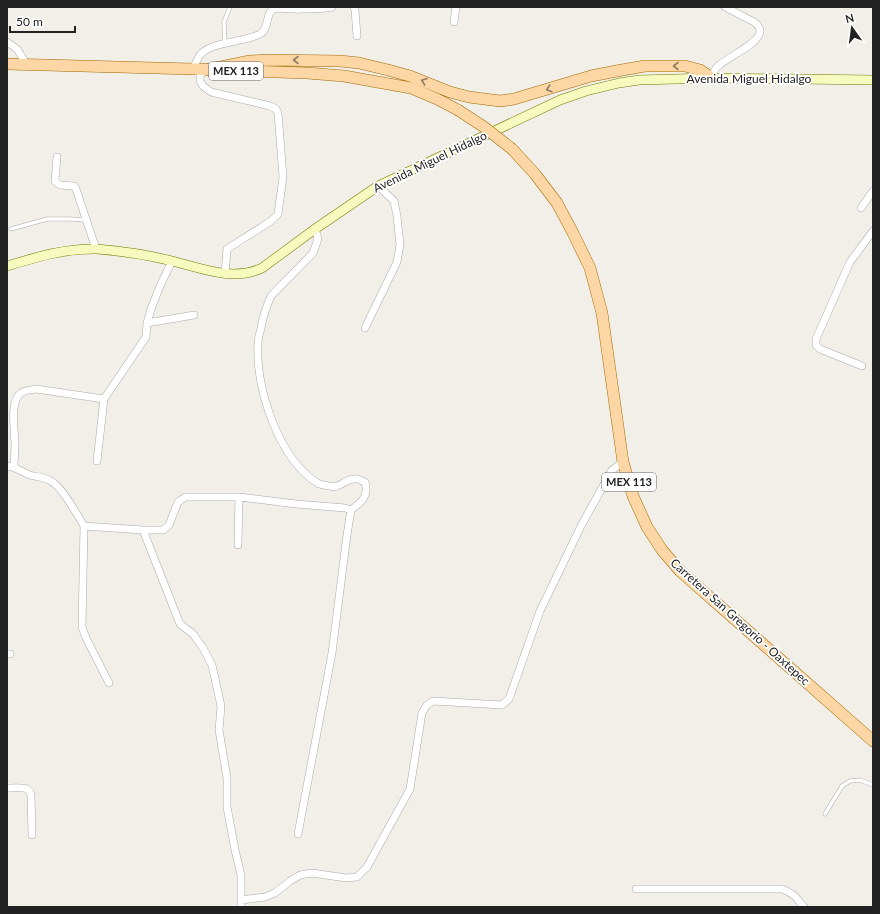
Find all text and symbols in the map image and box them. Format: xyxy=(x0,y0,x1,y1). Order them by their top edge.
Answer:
scale bar xyxy=(10,8,75,34)
north arrow xyxy=(832,8,872,48)
text: N xyxy=(844,10,855,25)
text: 50 m xyxy=(16,14,43,29)
one-way arrow xyxy=(293,56,299,64)
road number: MEX 113 xyxy=(209,62,263,80)
one-way arrow xyxy=(673,62,679,70)
street label: Avenida Miguel Hidalgo xyxy=(687,71,812,86)
one-way arrow xyxy=(420,77,427,85)
one-way arrow xyxy=(545,84,552,93)
street label: Avenida Miguel Hidalgo xyxy=(370,127,489,196)
road number: MEX 113 xyxy=(602,473,656,491)
street label: Carretera San Gregorio - Oaxtepec xyxy=(668,555,813,688)

